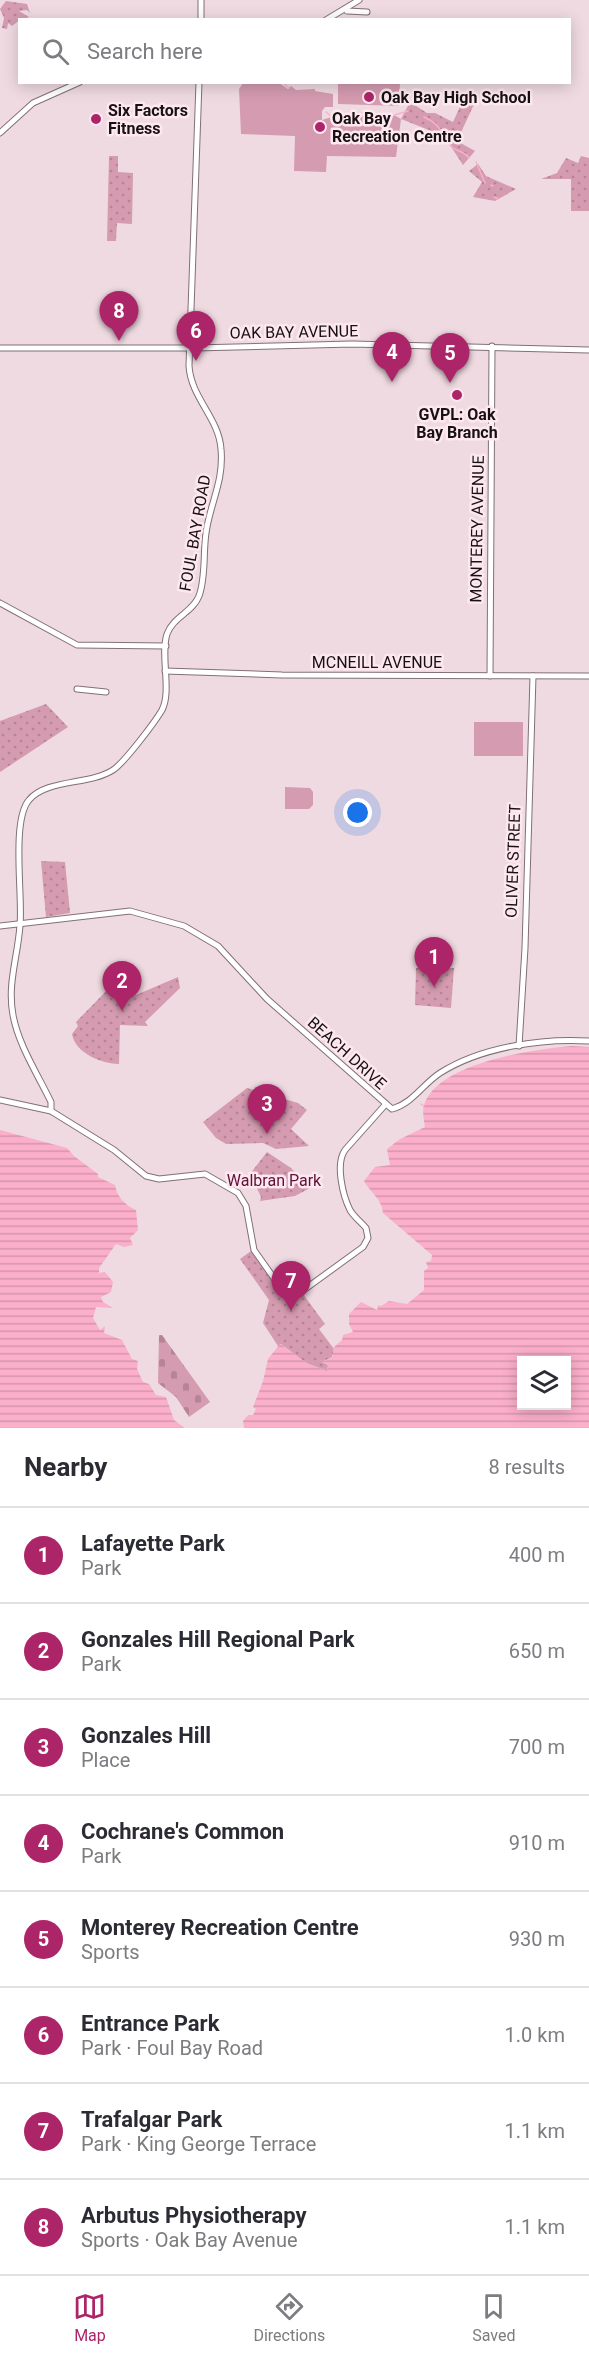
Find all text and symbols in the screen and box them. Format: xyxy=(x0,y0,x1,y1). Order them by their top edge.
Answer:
search box xyxy=(18,18,571,84)
icon: search xyxy=(39,35,72,68)
text: Search here xyxy=(87,39,203,64)
place label: Oak Bay High School xyxy=(381,88,531,107)
marker: Oak Bay High School xyxy=(362,90,376,104)
place label: Six Factors Fitness xyxy=(108,101,188,138)
place label: Oak Bay Recreation Centre xyxy=(332,109,462,146)
marker: Six Factors Fitness xyxy=(89,112,103,126)
marker: Oak Bay Recreation Centre xyxy=(313,120,327,134)
pin: 8 xyxy=(100,292,138,341)
pin: 6 xyxy=(176,312,216,361)
street label: OAK BAY AVENUE xyxy=(230,321,358,343)
pin: 4 xyxy=(372,332,412,382)
pin: 5 xyxy=(430,334,470,383)
marker: GVPL: Oak Bay Branch xyxy=(450,388,464,402)
place label: GVPL: Oak Bay Branch xyxy=(416,405,498,442)
street label: MONTEREY AVENUE xyxy=(466,455,488,603)
street label: FOUL BAY ROAD xyxy=(175,473,215,593)
street label: MCNEILL AVENUE xyxy=(312,653,442,672)
your location xyxy=(343,798,372,827)
street label: OLIVER STREET xyxy=(502,803,524,918)
pin: 1 xyxy=(414,938,454,987)
pin: 2 xyxy=(102,962,142,1011)
street label: BEACH DRIVE xyxy=(304,1013,390,1093)
pin: 3 xyxy=(248,1084,286,1134)
park label: Walbran Park xyxy=(227,1171,322,1190)
pin: 7 xyxy=(272,1262,310,1311)
map controls xyxy=(517,1356,571,1410)
button: layers xyxy=(517,1356,571,1410)
text: Nearby xyxy=(24,1452,107,1482)
text: 8 results xyxy=(489,1455,565,1479)
text: Lafayette Park xyxy=(81,1531,225,1556)
text: 1 xyxy=(38,1543,49,1567)
text: 400 m xyxy=(509,1543,565,1567)
text: Park xyxy=(81,1556,121,1580)
text: Gonzales Hill Regional Park xyxy=(81,1627,354,1652)
text: 2 xyxy=(38,1639,49,1663)
text: 650 m xyxy=(509,1639,565,1663)
text: Park xyxy=(81,1652,121,1676)
text: Gonzales Hill xyxy=(81,1723,211,1748)
text: 3 xyxy=(38,1735,49,1759)
text: 700 m xyxy=(509,1735,565,1759)
text: Place xyxy=(81,1748,130,1772)
text: Cochrane's Common xyxy=(81,1819,284,1844)
text: 4 xyxy=(38,1831,49,1855)
text: 910 m xyxy=(509,1831,565,1855)
text: Park xyxy=(81,1844,121,1868)
text: Monterey Recreation Centre xyxy=(81,1915,359,1940)
text: 5 xyxy=(38,1927,49,1951)
text: 930 m xyxy=(509,1927,565,1951)
text: Sports xyxy=(81,1940,140,1964)
text: Entrance Park xyxy=(81,2011,219,2036)
text: 6 xyxy=(38,2023,49,2047)
text: 1.0 km xyxy=(505,2023,565,2047)
text: Park · Foul Bay Road xyxy=(81,2036,263,2060)
text: Trafalgar Park xyxy=(81,2107,222,2132)
text: 7 xyxy=(38,2119,49,2143)
text: 1.1 km xyxy=(505,2119,565,2143)
text: Park · King George Terrace xyxy=(81,2132,316,2156)
text: Arbutus Physiotherapy xyxy=(81,2203,307,2228)
text: 8 xyxy=(38,2215,49,2239)
text: 1.1 km xyxy=(505,2215,565,2239)
text: Sports · Oak Bay Avenue xyxy=(81,2228,298,2252)
tab: Map xyxy=(73,2290,106,2345)
tab: Directions xyxy=(253,2290,325,2345)
tab: Saved xyxy=(472,2290,516,2345)

